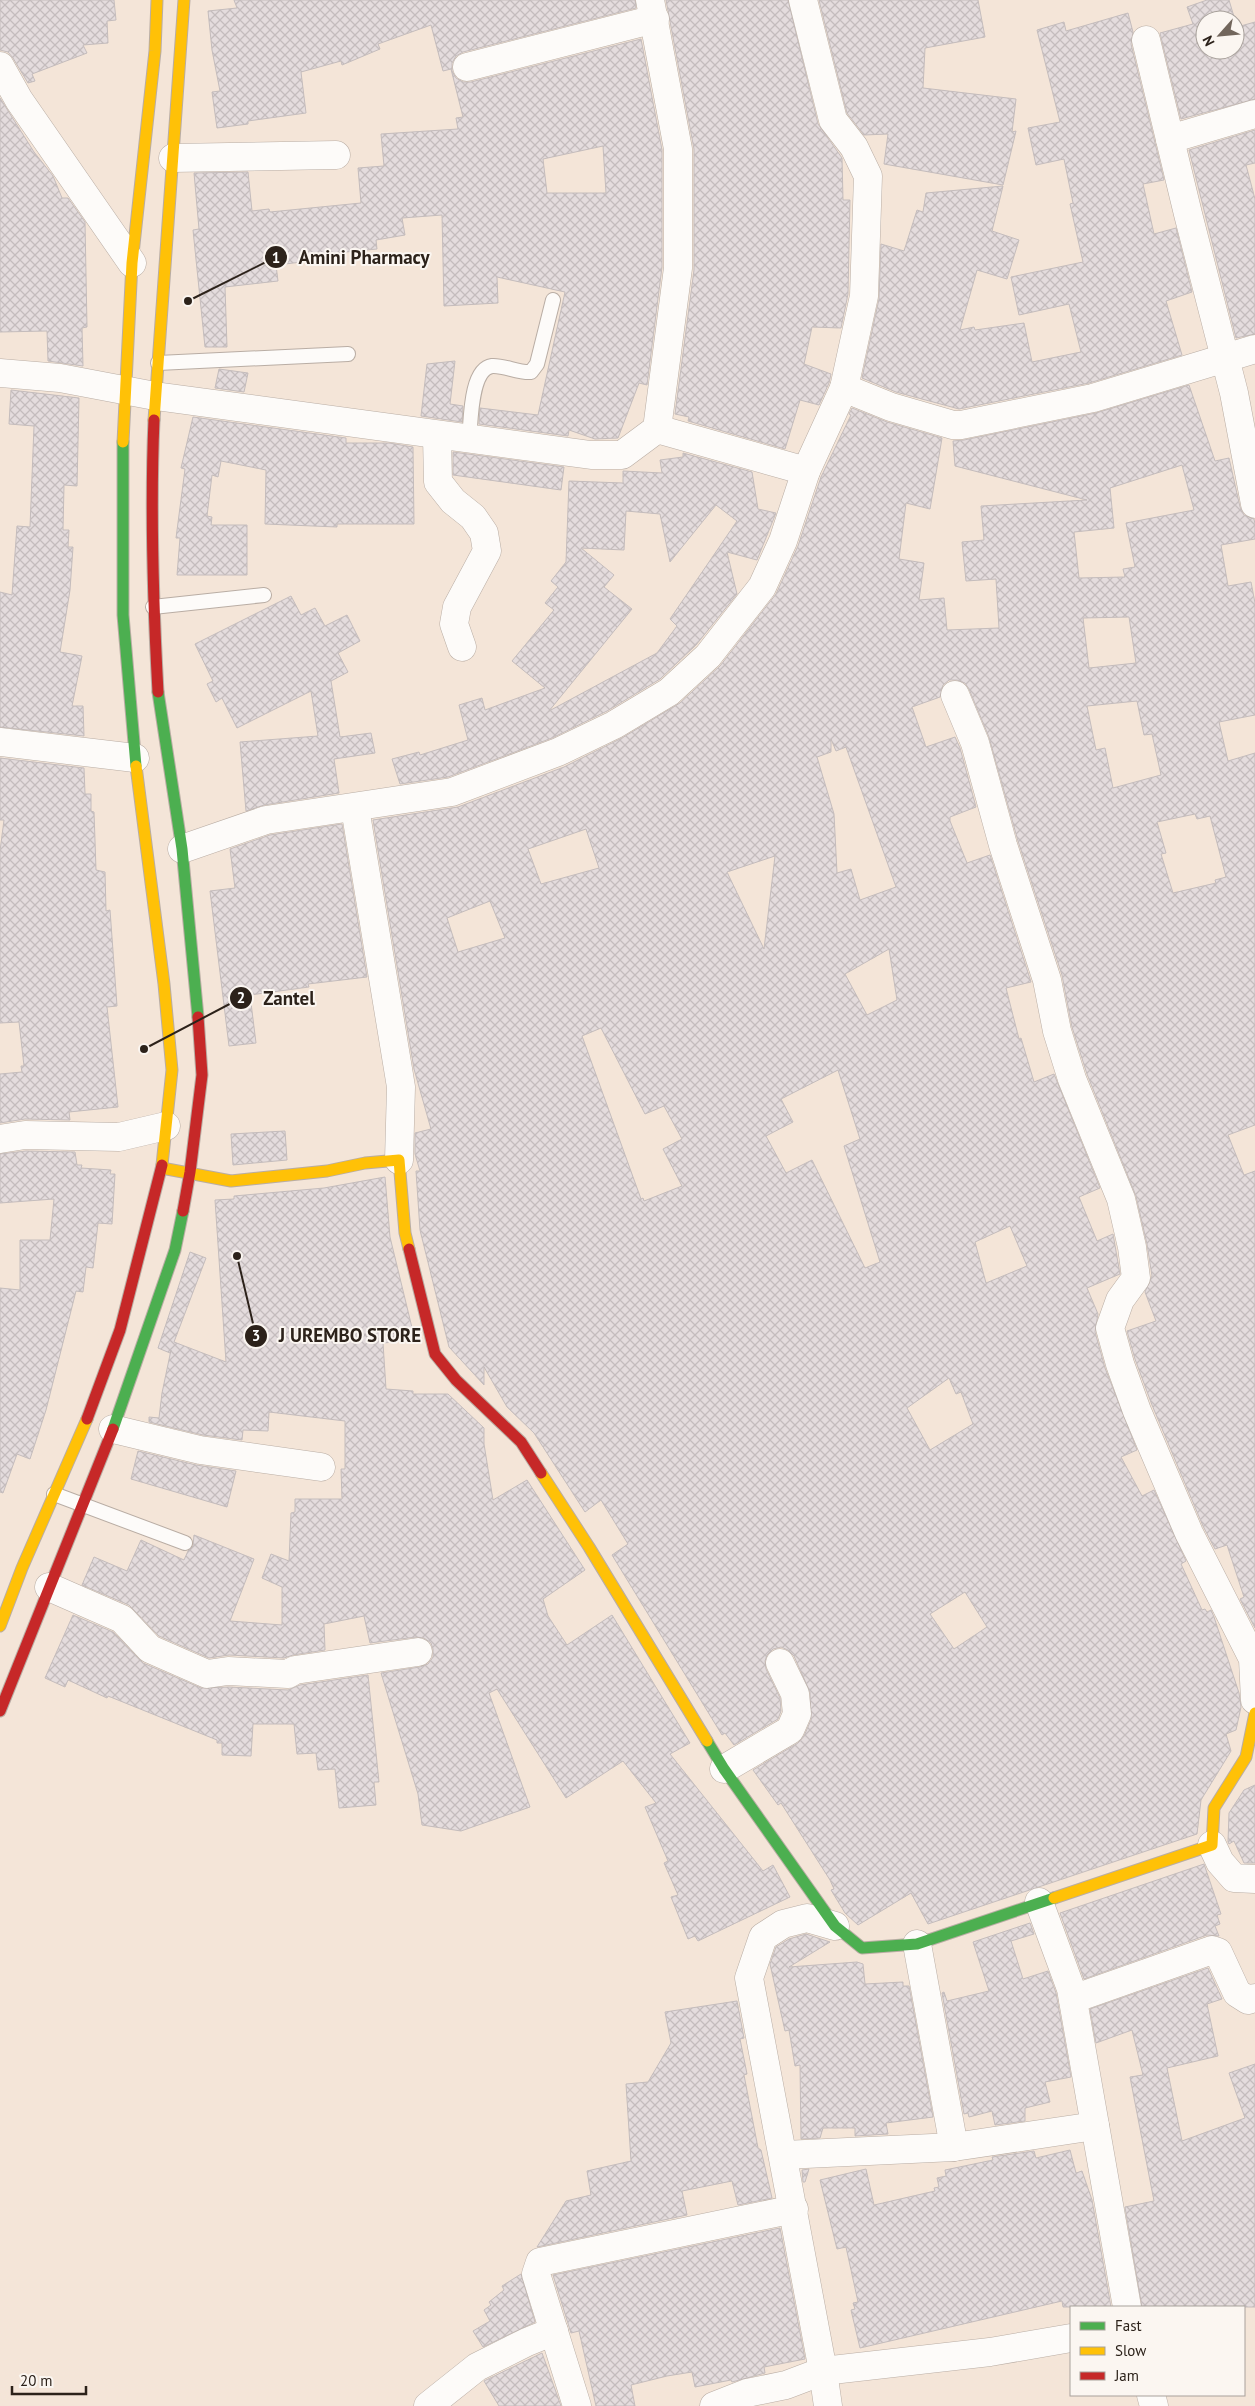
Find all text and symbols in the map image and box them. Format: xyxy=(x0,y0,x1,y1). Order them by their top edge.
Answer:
north arrow xyxy=(1195,10,1245,60)
text: N xyxy=(1198,33,1219,49)
callout: Amini Pharmacy xyxy=(263,240,440,274)
text: Amini Pharmacy xyxy=(298,245,431,269)
text: 1 xyxy=(272,248,280,267)
callout: Zantel xyxy=(229,981,325,1015)
text: Zantel xyxy=(263,986,315,1010)
text: 2 xyxy=(237,988,245,1007)
callout: J UREMBO STORE xyxy=(243,1319,431,1353)
text: J UREMBO STORE xyxy=(278,1323,421,1347)
text: 3 xyxy=(252,1326,260,1345)
legend xyxy=(1070,2306,1245,2396)
text: Fast xyxy=(1115,2316,1142,2335)
text: Slow xyxy=(1115,2341,1146,2360)
scale bar xyxy=(12,2364,86,2396)
text: Jam xyxy=(1114,2366,1139,2385)
text: 20 m xyxy=(20,2371,53,2390)

